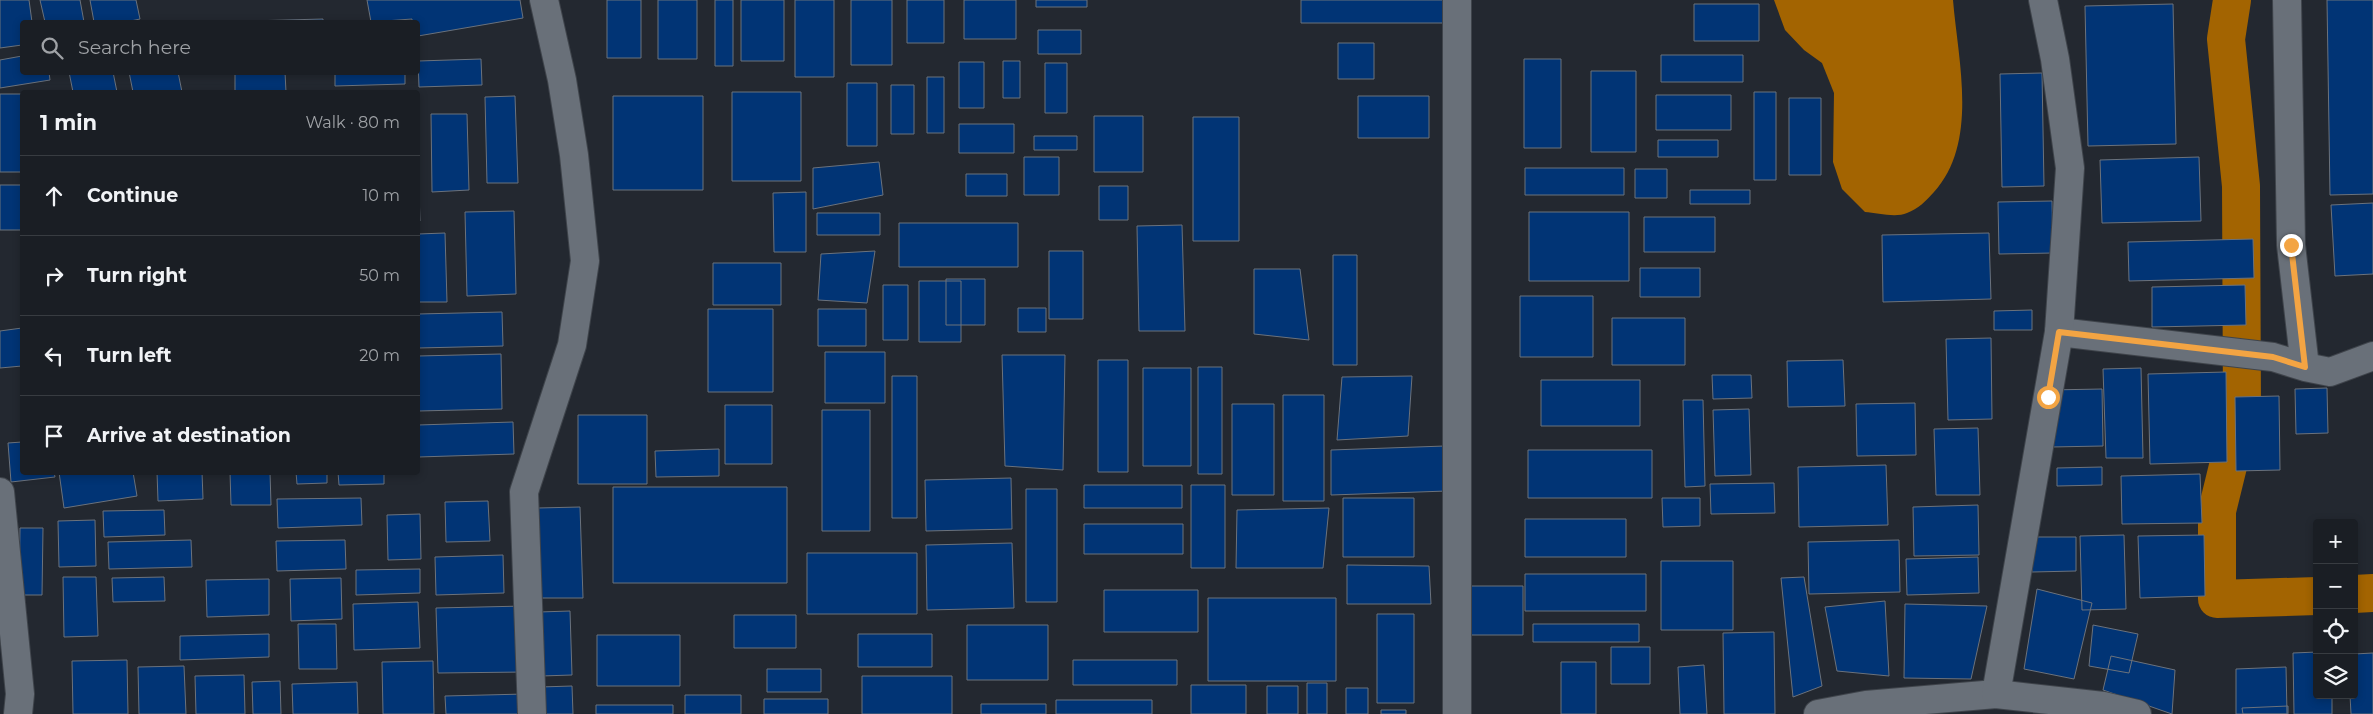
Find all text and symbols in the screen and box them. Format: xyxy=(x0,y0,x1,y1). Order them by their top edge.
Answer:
search box xyxy=(20,20,420,75)
icon: search xyxy=(38,34,66,62)
text: Search here xyxy=(78,36,191,59)
text: 1 min xyxy=(40,110,97,135)
text: Walk · 80 m xyxy=(305,113,400,132)
icon: ahead xyxy=(40,182,68,210)
text: Continue xyxy=(87,184,178,207)
text: 10 m xyxy=(362,186,400,205)
route end xyxy=(2280,234,2303,257)
icon: right xyxy=(40,262,68,290)
text: Turn right xyxy=(87,264,187,287)
text: 50 m xyxy=(359,266,400,285)
icon: left xyxy=(40,342,68,370)
text: Turn left xyxy=(87,344,172,367)
text: 20 m xyxy=(359,346,400,365)
route start xyxy=(2037,386,2060,409)
icon: arrive xyxy=(40,422,68,450)
text: Arrive at destination xyxy=(87,424,291,447)
map controls xyxy=(2313,519,2358,699)
button: + xyxy=(2313,519,2358,564)
button: − xyxy=(2313,564,2358,609)
button: locate xyxy=(2313,609,2358,654)
button: layers xyxy=(2313,654,2358,699)

